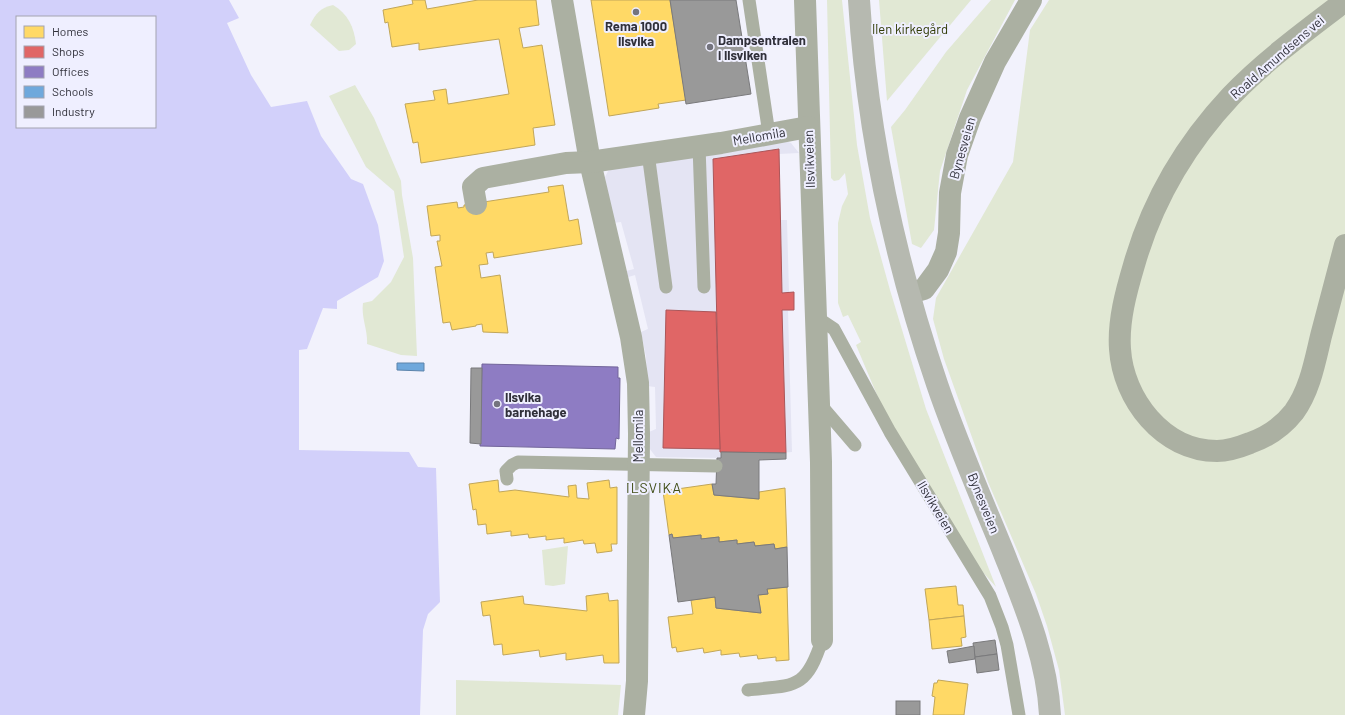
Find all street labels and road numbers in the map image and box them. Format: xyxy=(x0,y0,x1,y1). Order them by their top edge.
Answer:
street label: Roald Amundsens vei xyxy=(1227,12,1327,102)
street label: Bynesveien xyxy=(946,115,978,181)
street label: Mellomila xyxy=(732,124,786,148)
street label: Ilsvikveien xyxy=(800,130,818,188)
street label: Mellomila xyxy=(630,410,646,463)
street label: Bynesveien xyxy=(965,470,1003,536)
street label: Ilsvikveien xyxy=(914,478,958,536)

